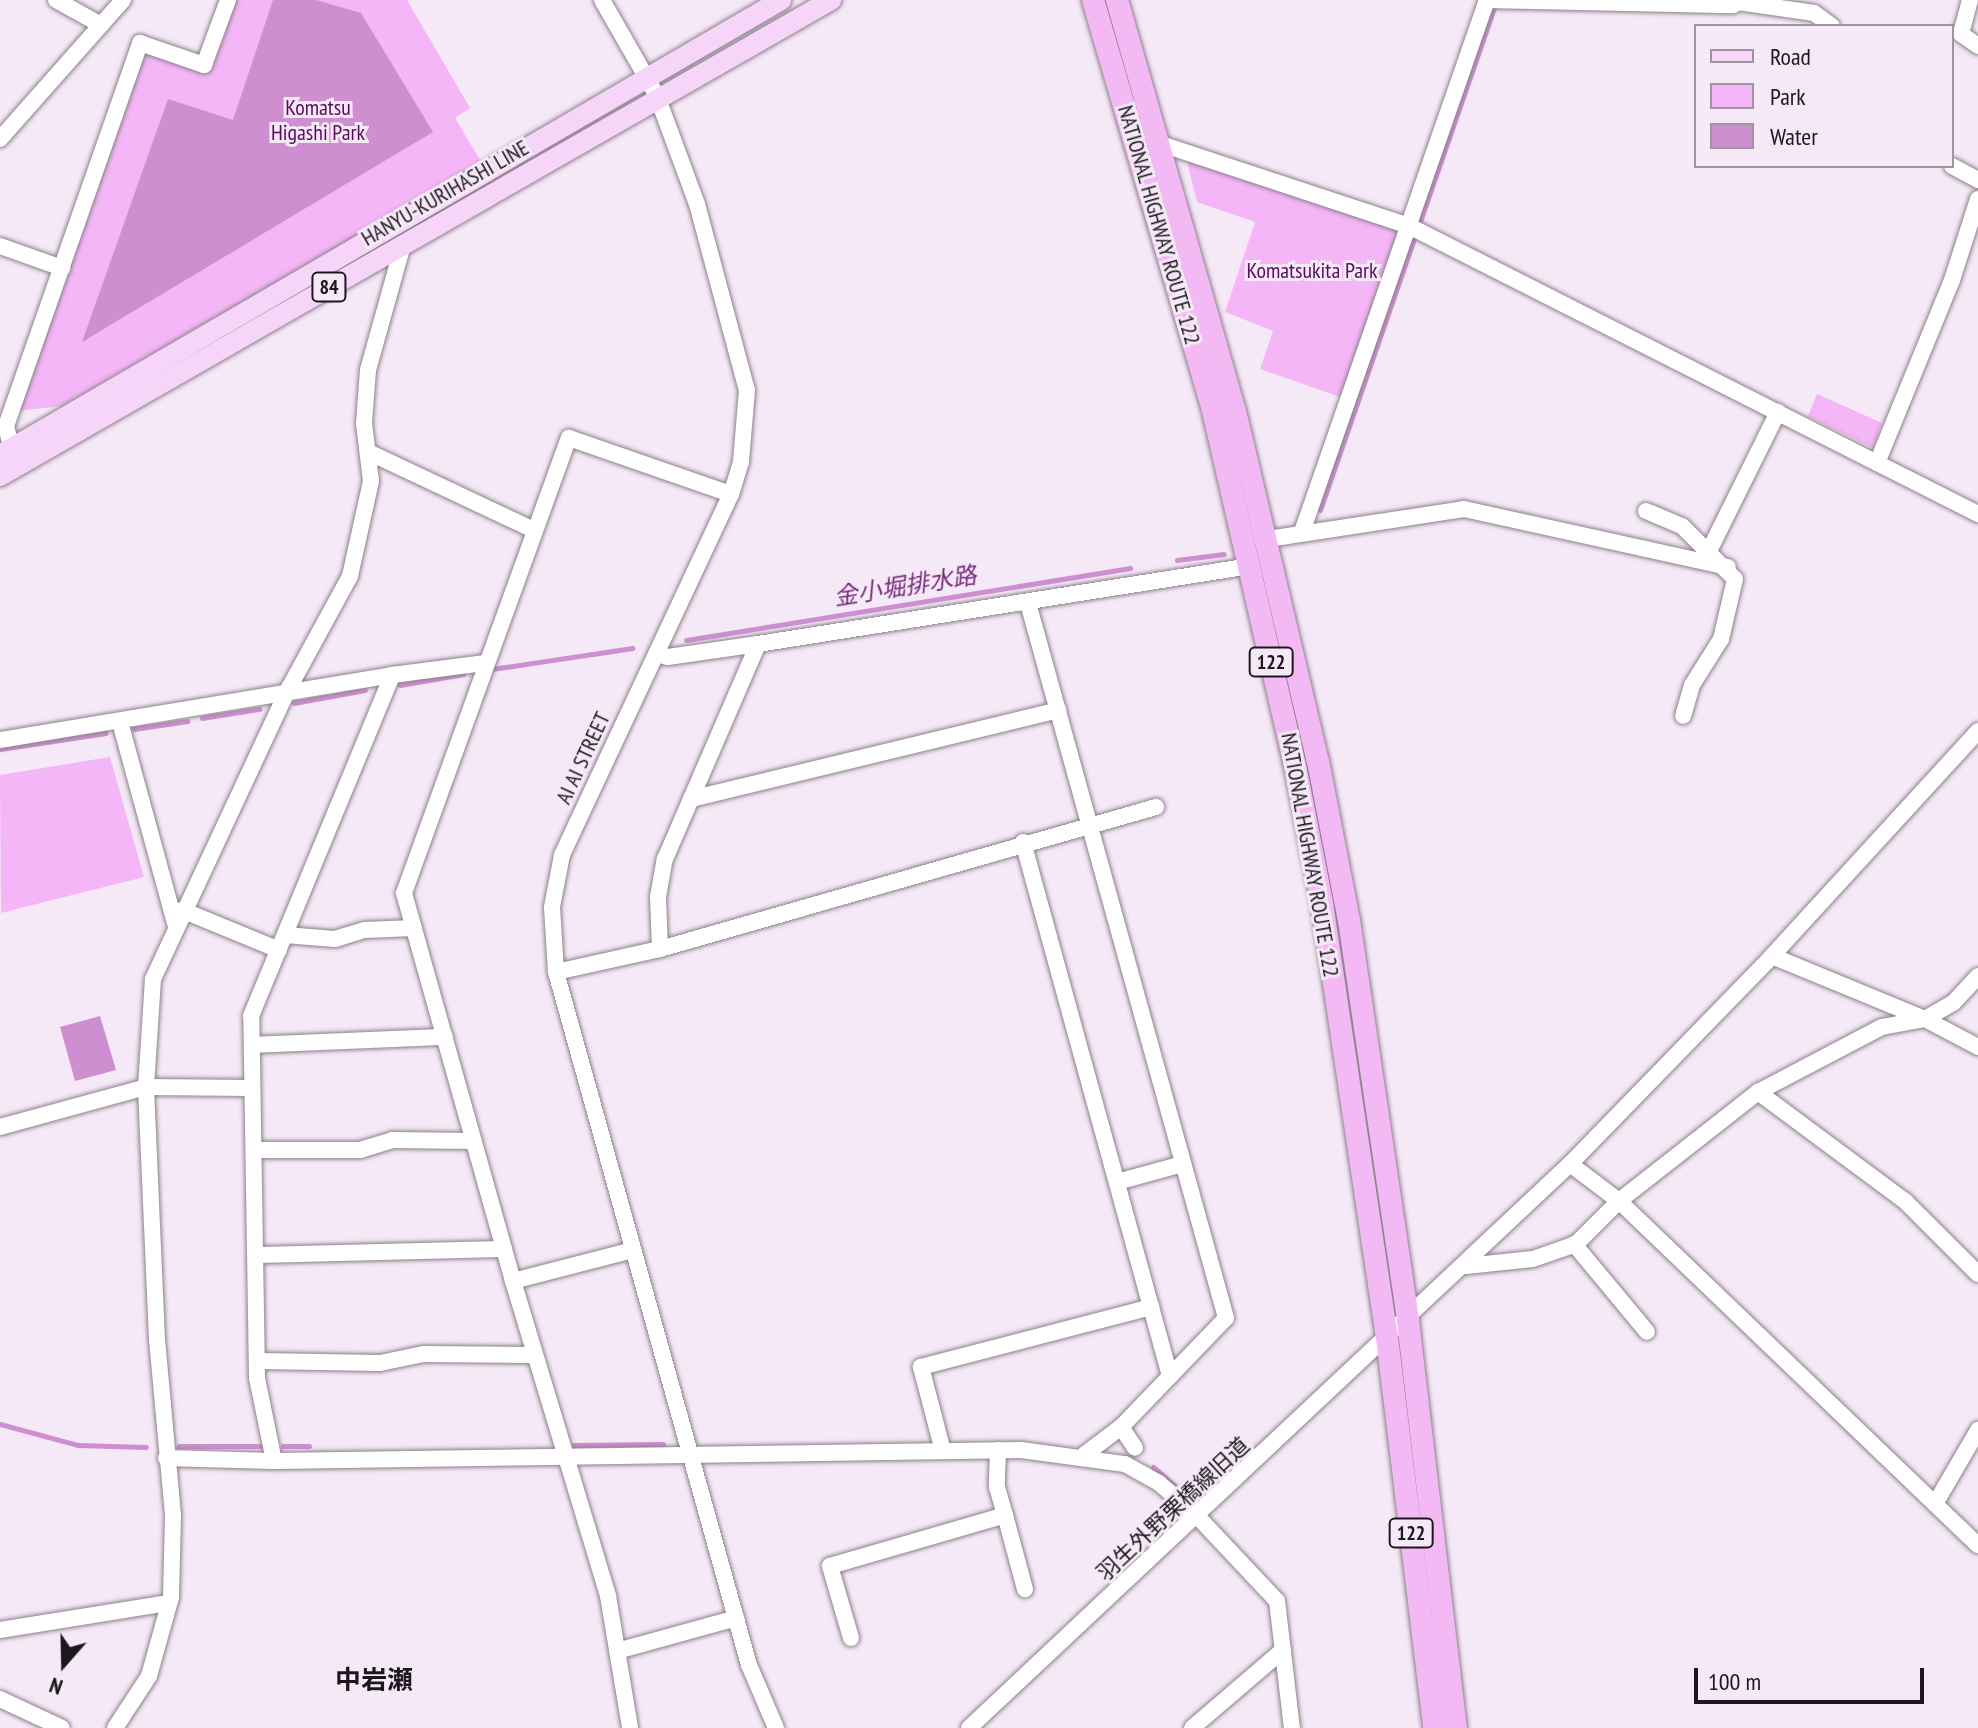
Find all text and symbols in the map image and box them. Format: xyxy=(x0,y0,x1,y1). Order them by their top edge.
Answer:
legend xyxy=(1694,24,1954,168)
text: Road xyxy=(1770,41,1811,72)
text: Park xyxy=(1770,81,1806,112)
park label: Komatsu Higashi Park xyxy=(271,94,365,146)
street label: NATIONAL HIGHWAY ROUTE 122 xyxy=(1112,102,1206,348)
text: Water xyxy=(1770,121,1818,152)
street label: HANYU-KURIHASHI LINE xyxy=(357,134,533,252)
park label: Komatsukita Park xyxy=(1246,258,1378,284)
road number: 84 xyxy=(311,271,347,303)
water label: 金小堀排水路 xyxy=(832,561,978,611)
road number: 122 xyxy=(1247,646,1295,678)
street label: AI AI STREET xyxy=(550,708,616,808)
street label: NATIONAL HIGHWAY ROUTE 122 xyxy=(1275,730,1345,980)
street label: 羽生外野栗橋線旧道 xyxy=(1092,1432,1254,1586)
road number: 122 xyxy=(1387,1517,1435,1549)
north arrow xyxy=(24,1624,104,1704)
scale bar xyxy=(1698,1652,1928,1702)
district label: 中岩瀬 xyxy=(335,1664,413,1696)
text: 100 m xyxy=(1708,1666,1761,1697)
text: N xyxy=(45,1671,66,1702)

